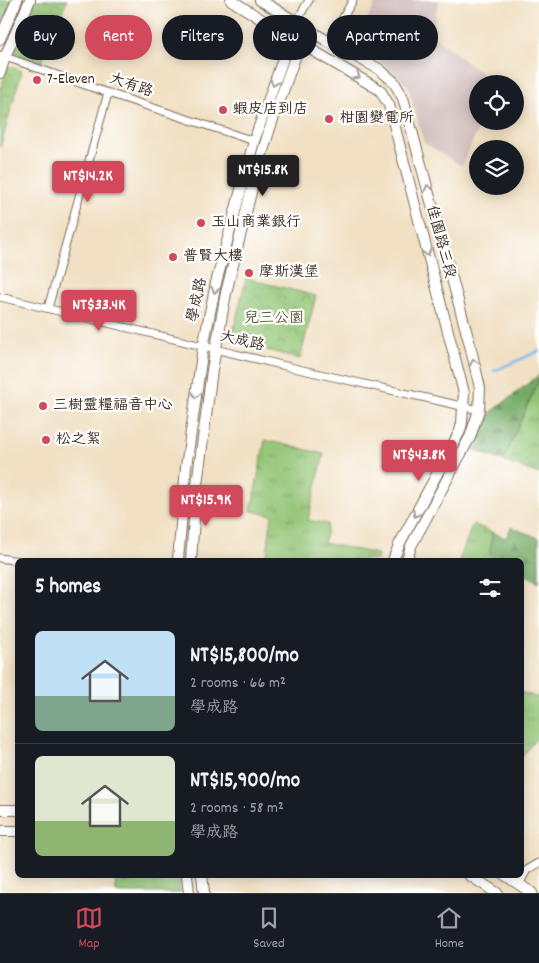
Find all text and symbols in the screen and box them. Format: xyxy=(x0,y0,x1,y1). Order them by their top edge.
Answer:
chip: Buy xyxy=(15,15,75,60)
chip: Rent xyxy=(85,15,152,60)
chip: Filters xyxy=(162,15,243,60)
chip: New xyxy=(253,15,317,60)
chip: Apartment xyxy=(327,15,438,60)
street label: 大有路 xyxy=(106,68,156,104)
place label: 7-Eleven xyxy=(47,69,95,91)
one-way arrow xyxy=(351,70,360,80)
marker: 7-Eleven xyxy=(31,74,43,86)
map controls xyxy=(469,75,524,195)
button: locate xyxy=(469,75,524,130)
one-way arrow xyxy=(270,78,280,87)
place label: 蝦皮店到店 xyxy=(233,99,308,121)
marker: 蝦皮店到店 xyxy=(217,104,229,116)
place label: 柑園變電所 xyxy=(339,108,414,130)
marker: 柑園變電所 xyxy=(323,113,335,125)
button: layers xyxy=(469,140,524,195)
pin: NT$15.8K xyxy=(211,154,315,197)
text: NT$15.8K xyxy=(238,159,288,182)
pin: NT$14.2K xyxy=(36,160,140,203)
text: NT$14.2K xyxy=(63,165,113,188)
one-way arrow xyxy=(423,184,433,193)
street label: 佳園路三段 xyxy=(420,203,460,281)
place label: 玉山商業銀行 xyxy=(211,212,301,234)
marker: 玉山商業銀行 xyxy=(195,217,207,229)
place label: 普賢大樓 xyxy=(183,246,243,268)
one-way arrow xyxy=(421,249,432,258)
marker: 普賢大樓 xyxy=(167,251,179,263)
place label: 摩斯漢堡 xyxy=(259,262,319,284)
marker: 摩斯漢堡 xyxy=(243,267,255,279)
street label: 學成路 xyxy=(183,276,213,324)
one-way arrow xyxy=(210,285,221,294)
pin: NT$33.4K xyxy=(47,290,151,332)
text: NT$33.4K xyxy=(72,294,126,317)
park label: 兒三公園 xyxy=(244,308,304,330)
street label: 大成路 xyxy=(218,326,266,358)
one-way arrow xyxy=(469,357,480,366)
one-way arrow xyxy=(191,391,202,399)
place label: 三樹靈糧福音中心 xyxy=(53,395,173,417)
marker: 三樹靈糧福音中心 xyxy=(37,400,49,412)
place label: 松之絮 xyxy=(56,429,101,451)
marker: 松之絮 xyxy=(40,434,52,446)
pin: NT$43.8K xyxy=(367,440,471,482)
text: NT$43.8K xyxy=(393,444,445,467)
pin: NT$15.9K xyxy=(154,484,258,527)
text: NT$15.9K xyxy=(181,489,231,512)
one-way arrow xyxy=(412,509,422,518)
text: 5 homes xyxy=(35,573,101,603)
icon: filters xyxy=(476,574,504,602)
text: NT$15,800/mo xyxy=(190,642,299,672)
icon: home xyxy=(75,651,135,711)
text: 2 rooms · 66 m² xyxy=(190,672,286,695)
text: 學成路 xyxy=(190,697,238,720)
text: NT$15,900/mo xyxy=(190,767,300,797)
icon: home xyxy=(75,776,135,836)
text: 2 rooms · 58 m² xyxy=(190,797,284,820)
text: 學成路 xyxy=(190,822,238,845)
tab: Map xyxy=(75,904,103,954)
tab: Saved xyxy=(253,904,285,954)
tab: Home xyxy=(435,904,464,954)

